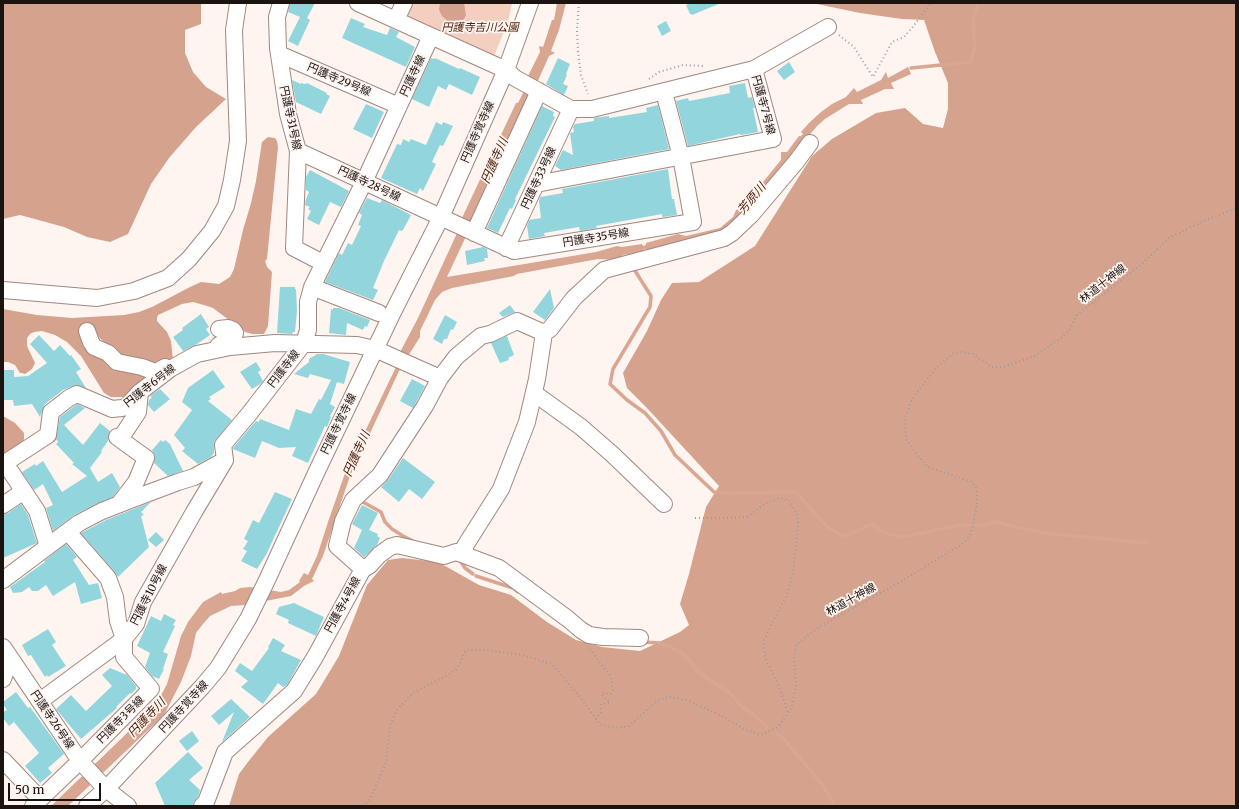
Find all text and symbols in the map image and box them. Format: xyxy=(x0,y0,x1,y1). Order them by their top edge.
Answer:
park label: 円護寺吉川公園 xyxy=(442,21,518,35)
street label: 円護寺線 xyxy=(398,53,428,99)
street label: 円護寺29号線 xyxy=(305,61,373,99)
street label: 円護寺7号線 xyxy=(749,74,777,136)
street label: 円護寺31号線 xyxy=(277,84,303,152)
street label: 円護寺覚寺線 xyxy=(459,99,497,165)
water label: 円護寺川 xyxy=(479,136,511,186)
street label: 円護寺33号線 xyxy=(519,145,559,211)
street label: 円護寺28号線 xyxy=(335,164,403,204)
water label: 芳原川 xyxy=(735,181,769,217)
street label: 円護寺35号線 xyxy=(562,226,630,250)
street label: 林道十神線 xyxy=(1077,262,1129,306)
street label: 円護寺線 xyxy=(265,348,303,390)
street label: 円護寺6号線 xyxy=(122,362,178,410)
street label: 円護寺覚寺線 xyxy=(319,391,359,457)
water label: 円護寺川 xyxy=(341,429,373,479)
street label: 円護寺10号線 xyxy=(128,562,170,628)
street label: 円護寺4号線 xyxy=(322,575,364,635)
street label: 林道十神線 xyxy=(824,581,878,619)
street label: 円護寺覚寺線 xyxy=(157,678,211,736)
street label: 円護寺26号線 xyxy=(28,688,76,752)
street label: 円護寺3号線 xyxy=(95,694,147,746)
water label: 円護寺川 xyxy=(125,696,169,740)
scale bar xyxy=(10,775,103,801)
text: 50 m xyxy=(15,782,44,797)

